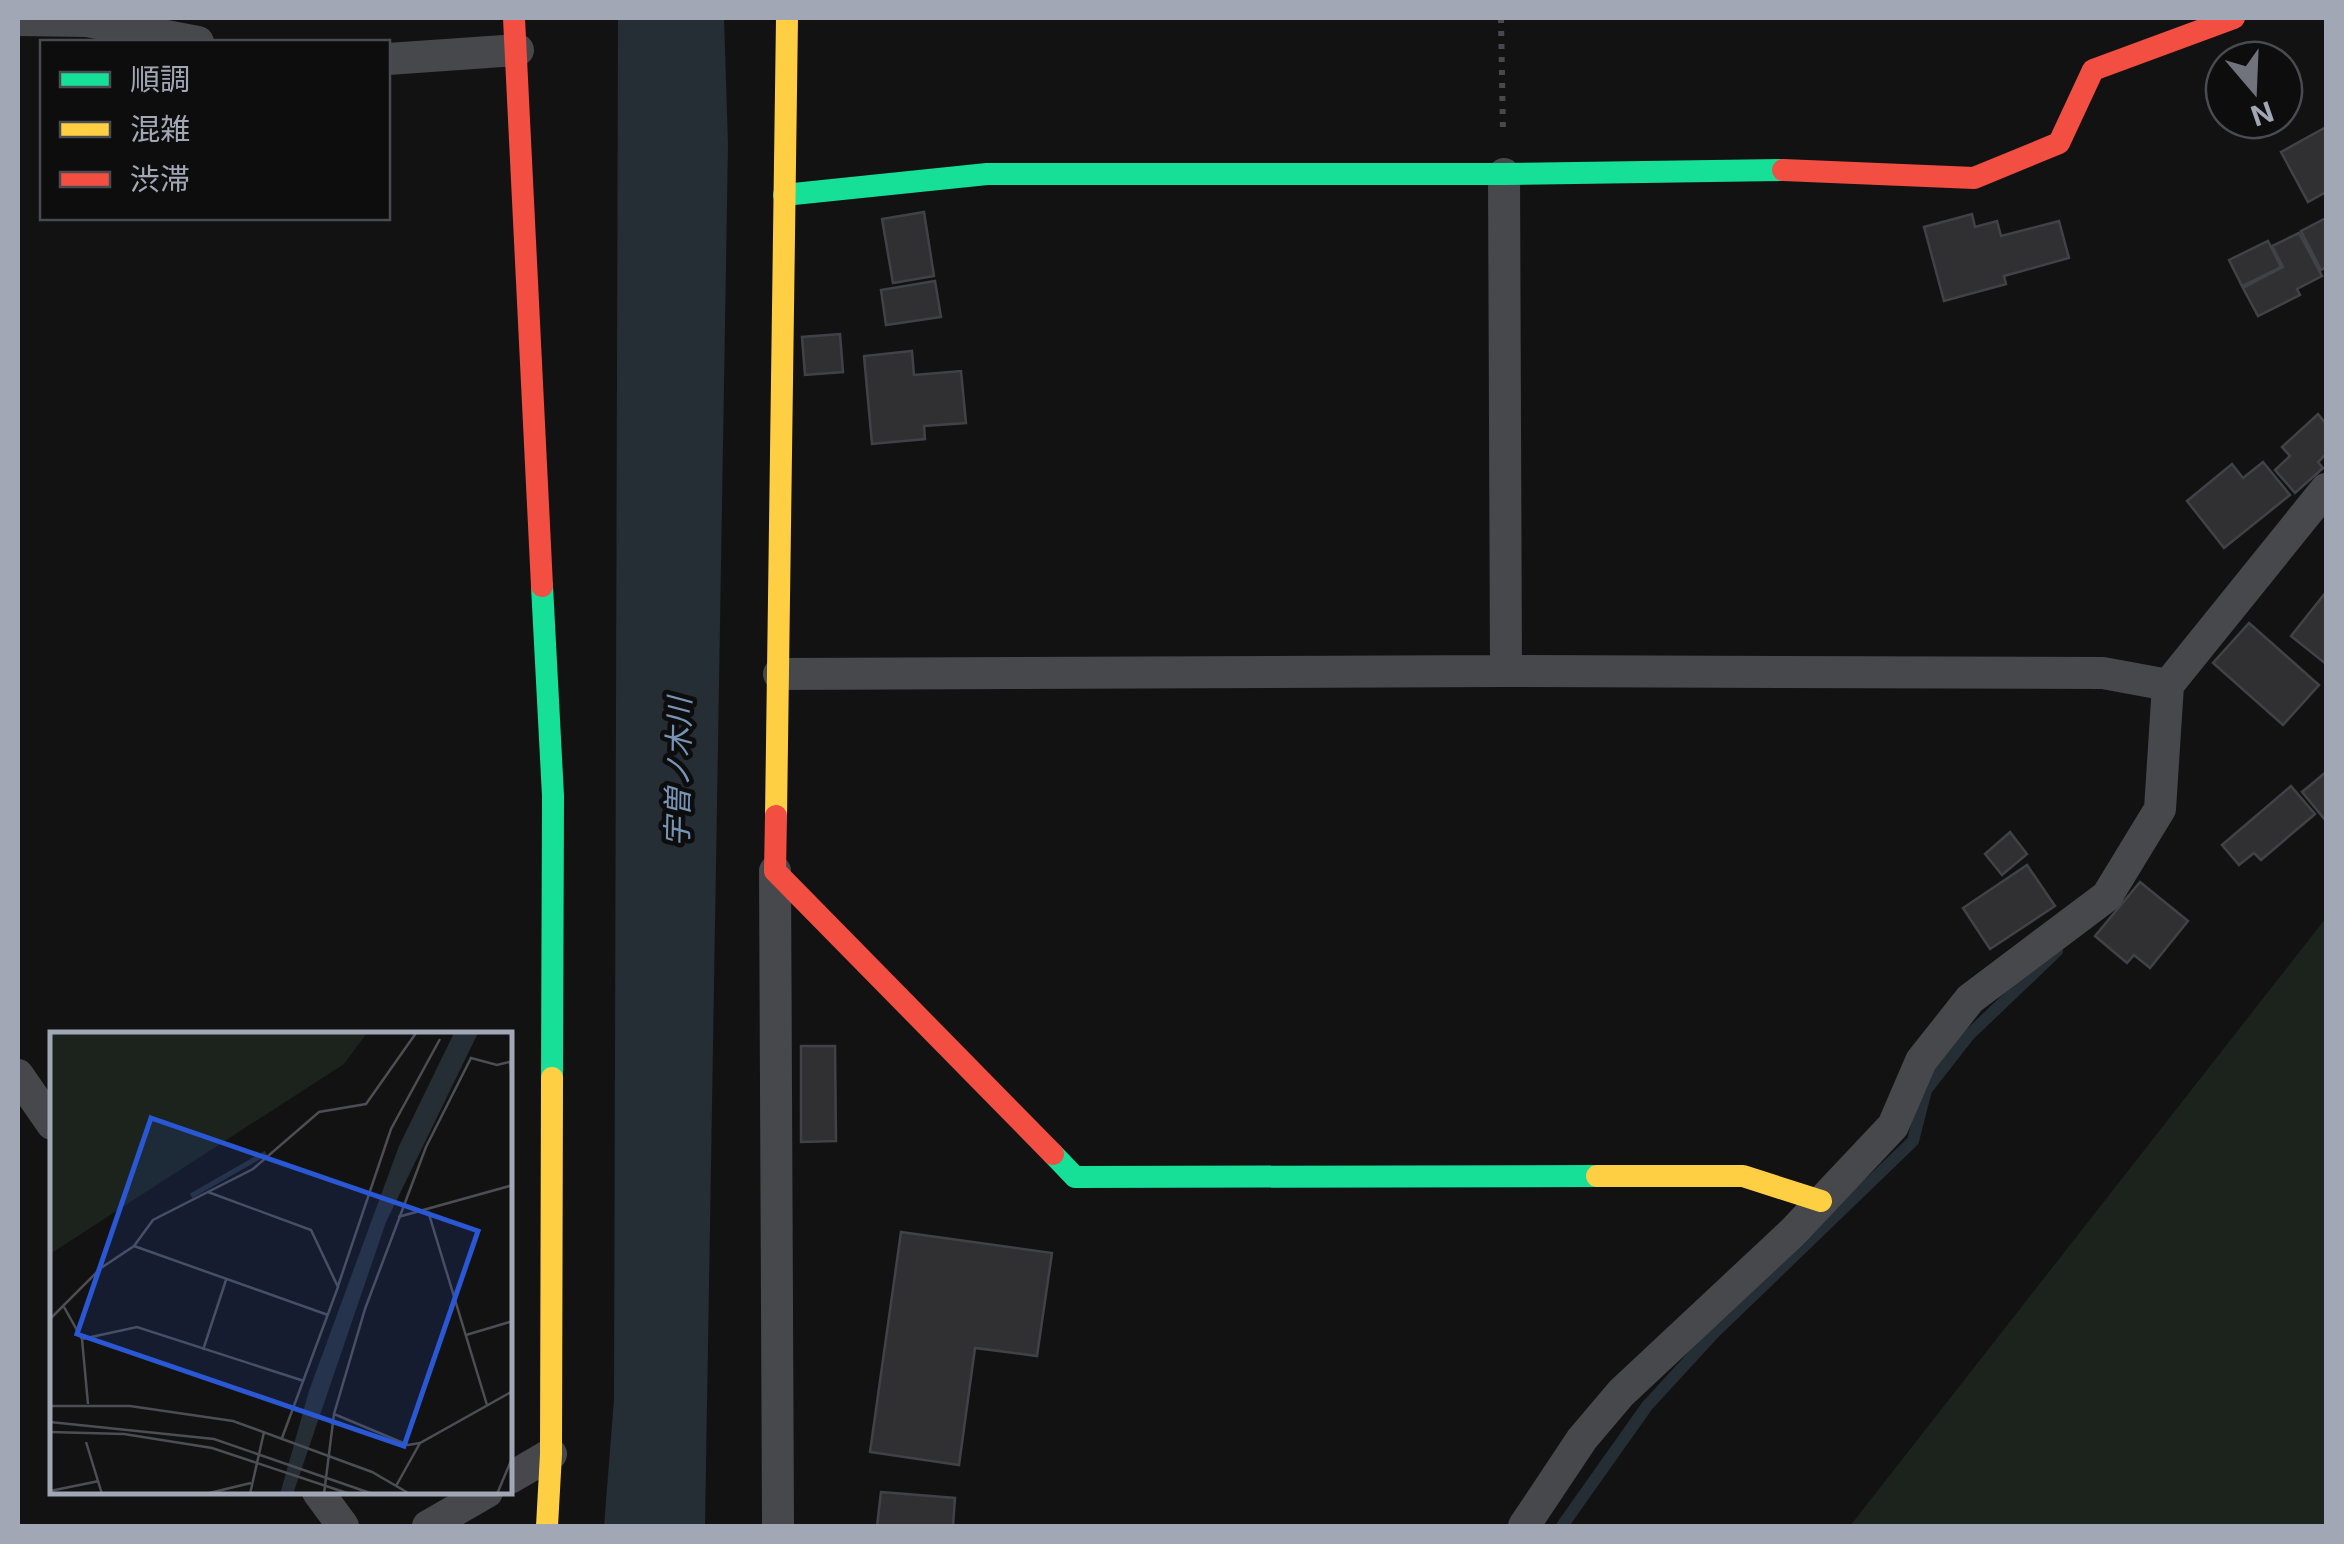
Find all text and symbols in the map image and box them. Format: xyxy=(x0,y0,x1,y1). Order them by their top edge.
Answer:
legend xyxy=(40,40,390,220)
north arrow xyxy=(2204,40,2304,140)
text: 順調 xyxy=(130,61,190,97)
text: N xyxy=(2247,94,2278,133)
text: 混雑 xyxy=(130,111,190,147)
text: 渋滞 xyxy=(130,161,190,197)
water label: 宇曽ノ木川 xyxy=(659,694,697,847)
inset map xyxy=(50,1032,512,1494)

